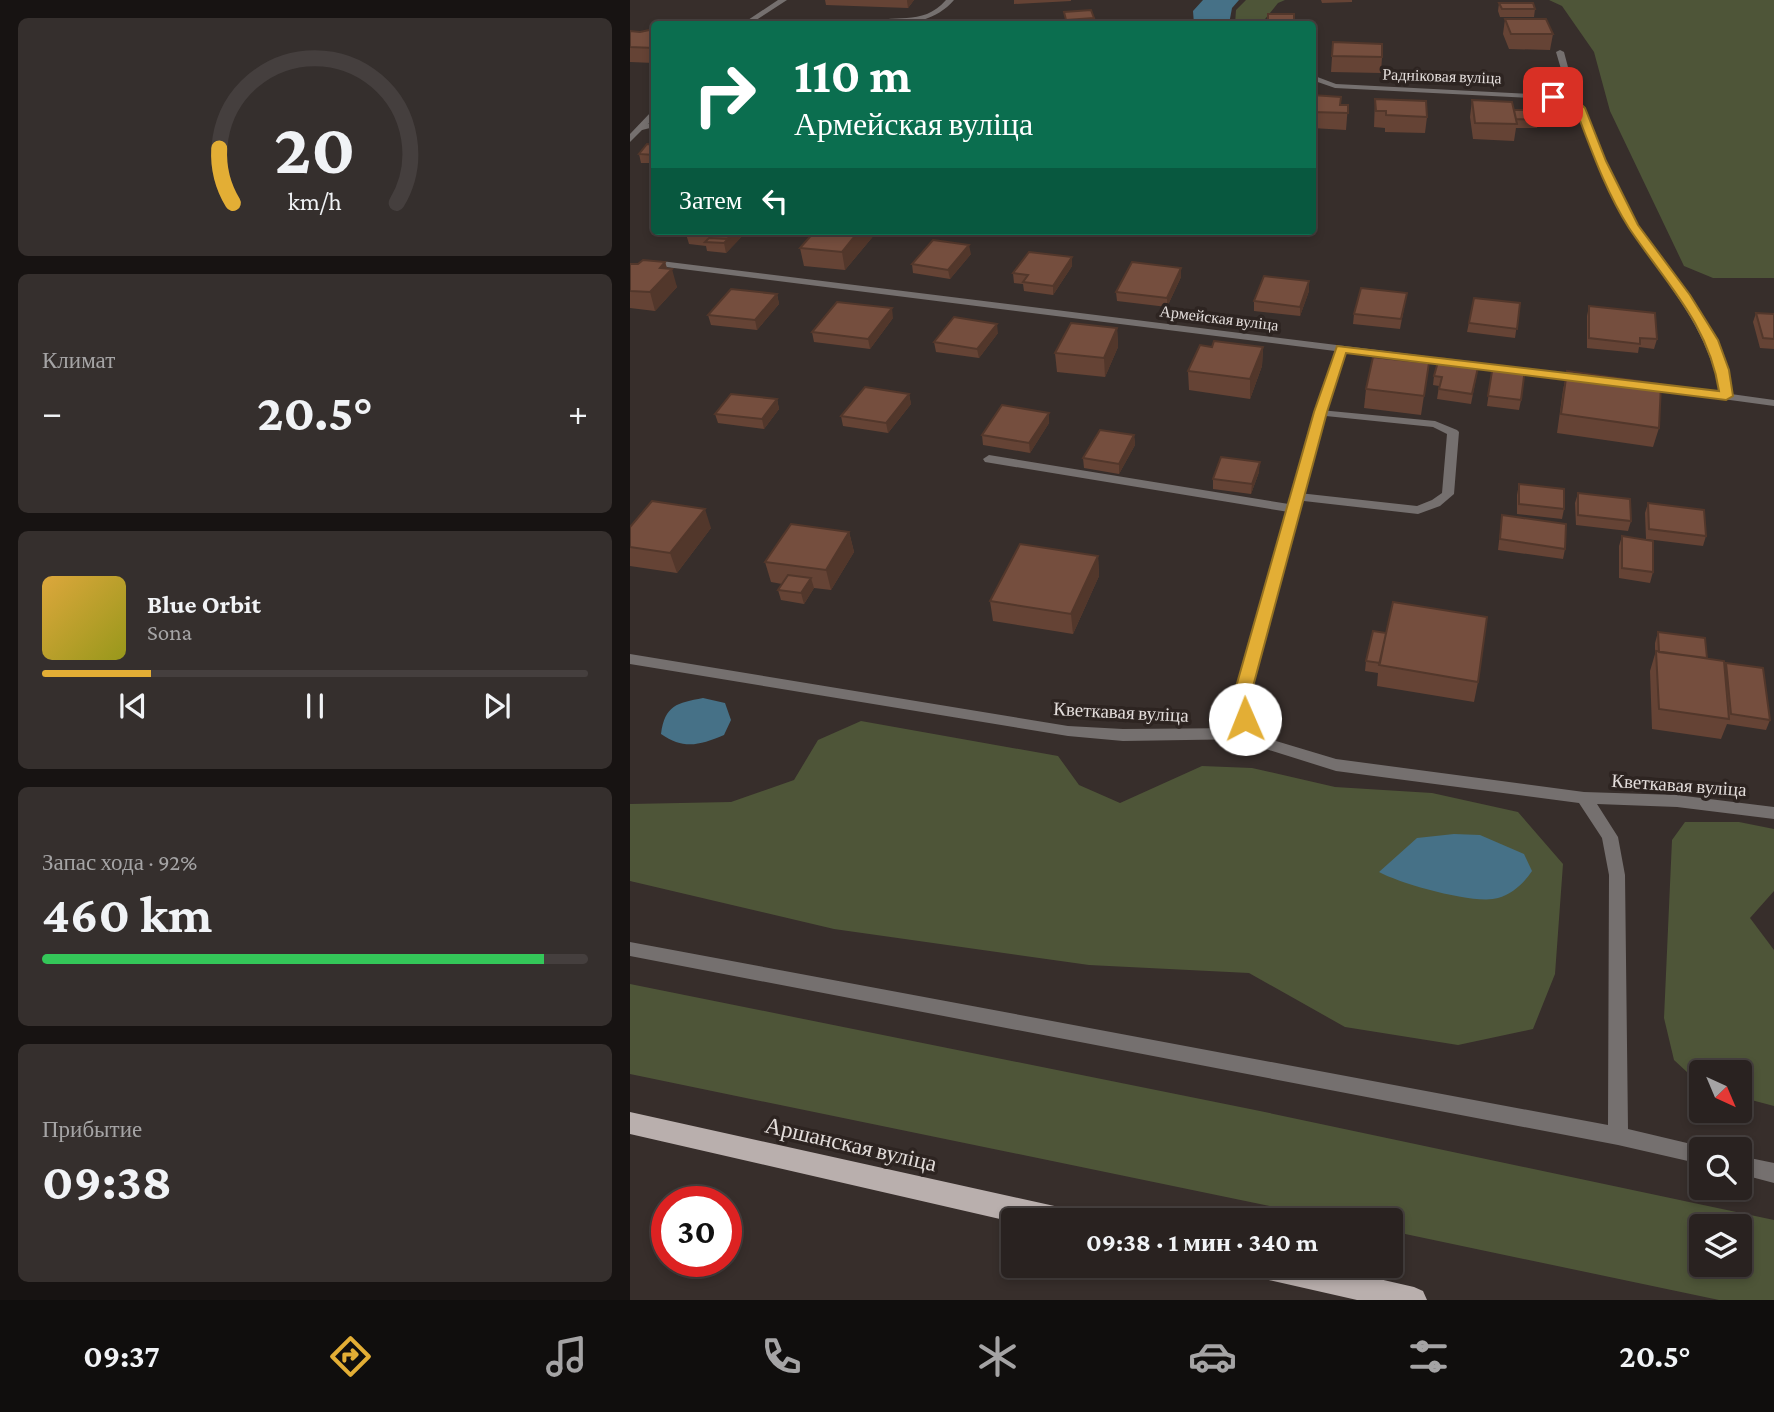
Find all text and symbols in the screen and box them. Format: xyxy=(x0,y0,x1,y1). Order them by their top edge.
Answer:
text: 110 m xyxy=(794,48,911,103)
icon: right xyxy=(679,49,770,140)
street label: Радніковая вуліца xyxy=(1382,65,1502,88)
pin xyxy=(1523,67,1583,127)
icon: arrive xyxy=(1534,78,1572,116)
text: Армейская вуліца xyxy=(794,106,1033,142)
text: 20 xyxy=(274,109,356,190)
icon: left xyxy=(756,182,794,220)
text: Затем xyxy=(679,186,742,215)
text: km/h xyxy=(288,188,342,215)
street label: Армейская вуліца xyxy=(1158,302,1279,335)
text: Климат xyxy=(42,347,115,373)
text: 20.5° xyxy=(257,383,373,441)
text: − xyxy=(42,391,62,433)
text: + xyxy=(568,391,588,433)
text: Blue Orbit xyxy=(147,590,261,619)
text: Sona xyxy=(147,619,192,645)
position arrow xyxy=(1208,682,1282,756)
icon: previous xyxy=(114,687,152,725)
icon: pause xyxy=(296,687,334,725)
icon: next xyxy=(478,687,516,725)
street label: Кветкавая вуліца xyxy=(1053,698,1190,726)
street label: Кветкавая вуліца xyxy=(1611,770,1748,800)
text: Запас хода · 92% xyxy=(42,849,197,875)
text: 460 km xyxy=(42,885,212,943)
north arrow xyxy=(1689,1060,1752,1124)
map controls xyxy=(1689,1060,1752,1277)
street label: Аршанская вуліца xyxy=(763,1112,939,1176)
text: Прибытие xyxy=(42,1116,142,1142)
button: search xyxy=(1689,1137,1752,1200)
text: 09:38 xyxy=(42,1152,172,1210)
speed limit sign: 30 xyxy=(651,1186,742,1277)
button: layers xyxy=(1689,1214,1752,1277)
text: 09:38 · 1 мин · 340 m xyxy=(1086,1228,1318,1257)
icon: directions xyxy=(326,1332,375,1381)
icon: music xyxy=(542,1332,591,1381)
icon: phone xyxy=(757,1332,806,1381)
icon: climate xyxy=(973,1332,1022,1381)
icon: car xyxy=(1188,1332,1237,1381)
icon: filters xyxy=(1404,1332,1453,1381)
text: 09:37 xyxy=(83,1338,160,1374)
text: 20.5° xyxy=(1619,1338,1691,1374)

